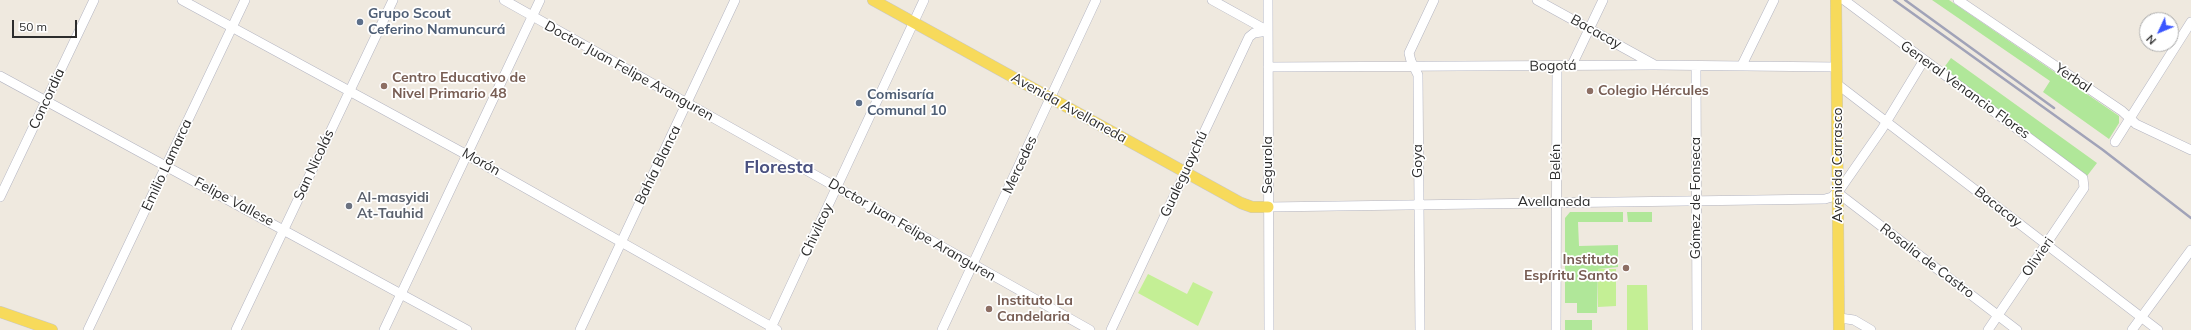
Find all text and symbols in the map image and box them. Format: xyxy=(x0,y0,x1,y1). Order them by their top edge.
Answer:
place label: Grupo Scout Ceferino Namuncurá xyxy=(368,6,505,38)
street label: Bacacay xyxy=(1568,11,1624,53)
scale bar xyxy=(14,12,79,38)
north arrow xyxy=(2139,12,2179,52)
marker: Grupo Scout Ceferino Namuncurá xyxy=(355,17,365,27)
street label: Doctor Juan Felipe Aranguren xyxy=(542,17,716,125)
text: 50 m xyxy=(19,19,47,34)
text: N xyxy=(2143,32,2159,47)
street label: General Venancio Flores xyxy=(1897,37,2033,143)
street label: Bogotá xyxy=(1529,57,1577,75)
street label: Yerbal xyxy=(2052,60,2094,96)
street label: Concordia xyxy=(26,66,68,132)
street label: Avenida Avellaneda xyxy=(1008,69,1130,147)
place label: Centro Educativo de Nivel Primario 48 xyxy=(392,70,526,102)
marker: Centro Educativo de Nivel Primario 48 xyxy=(379,81,389,91)
place label: Colegio Hércules xyxy=(1598,83,1709,99)
marker: Colegio Hércules xyxy=(1585,86,1595,96)
place label: Comisaría Comunal 10 xyxy=(867,87,947,120)
marker: Comisaría Comunal 10 xyxy=(854,98,864,108)
street label: Avenida Carrasco xyxy=(1830,108,1846,222)
street label: Emilio Lamarca xyxy=(138,117,196,213)
street label: Bahía Blanca xyxy=(632,123,684,207)
street label: San Nicolás xyxy=(290,127,338,203)
street label: Gualeguaychú xyxy=(1157,128,1211,220)
street label: Mercedes xyxy=(999,133,1041,197)
street label: Segurola xyxy=(1260,136,1276,194)
street label: Gómez de Fonseca xyxy=(1688,137,1704,259)
street label: Goya xyxy=(1410,144,1426,178)
street label: Belén xyxy=(1548,144,1564,180)
street label: Morón xyxy=(459,145,503,179)
district label: Floresta xyxy=(744,157,814,179)
street label: Felipe Vallese xyxy=(191,174,277,230)
street label: Doctor Juan Felipe Aranguren xyxy=(825,175,999,285)
street label: Bacacay xyxy=(1971,183,2025,231)
place label: Al-masyidi At-Tauhid xyxy=(357,190,429,222)
street label: Avellaneda xyxy=(1518,194,1590,210)
street label: Chivilcoy xyxy=(797,200,837,260)
marker: Al-masyidi At-Tauhid xyxy=(344,201,354,211)
street label: Rosalia de Castro xyxy=(1877,220,1977,302)
street label: Olivieri xyxy=(2018,234,2058,280)
place label: Instituto Espíritu Santo xyxy=(1524,252,1618,284)
marker: Instituto Espíritu Santo xyxy=(1621,263,1631,273)
place label: Instituto La Candelaria xyxy=(997,293,1073,326)
marker: Instituto La Candelaria xyxy=(984,304,994,314)

